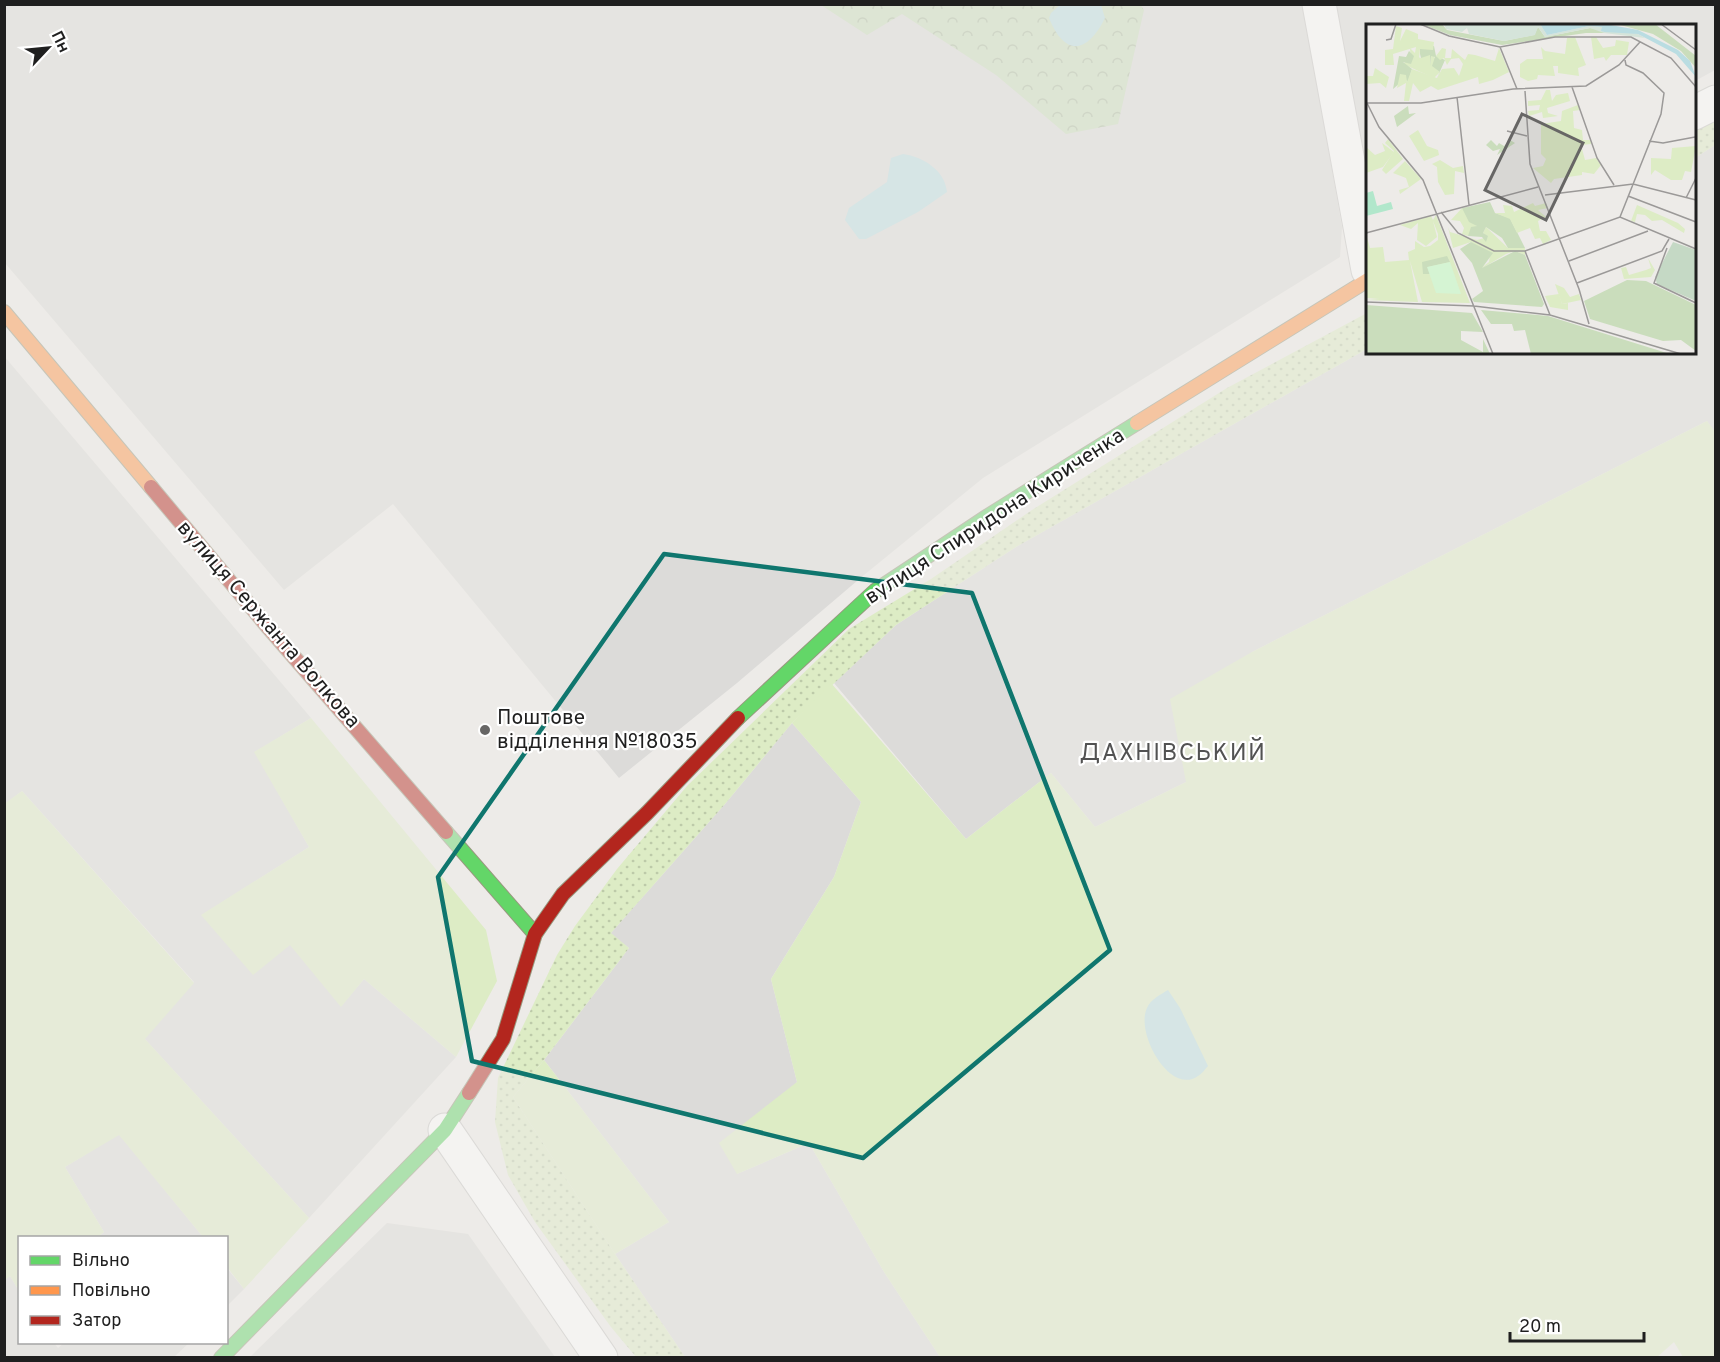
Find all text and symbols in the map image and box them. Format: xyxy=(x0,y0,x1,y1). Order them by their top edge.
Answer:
north arrow xyxy=(18,18,78,78)
inset map xyxy=(1366,24,1696,354)
text: Пн xyxy=(46,28,73,56)
street label: вулиця Спиридона Кириченка xyxy=(860,423,1130,611)
street label: вулиця Сержанта Волкова xyxy=(170,516,366,734)
place label: Поштове відділення №18035 xyxy=(497,705,698,756)
marker: Поштове відділення №18035 xyxy=(478,723,492,737)
district label: ДАХНІВСЬКИЙ xyxy=(1079,737,1267,769)
legend xyxy=(18,1236,228,1344)
text: Вільно xyxy=(72,1250,130,1273)
text: Повільно xyxy=(72,1280,151,1303)
scale bar xyxy=(1510,1305,1644,1343)
text: Затор xyxy=(72,1310,121,1333)
text: 20 m xyxy=(1519,1316,1561,1339)

